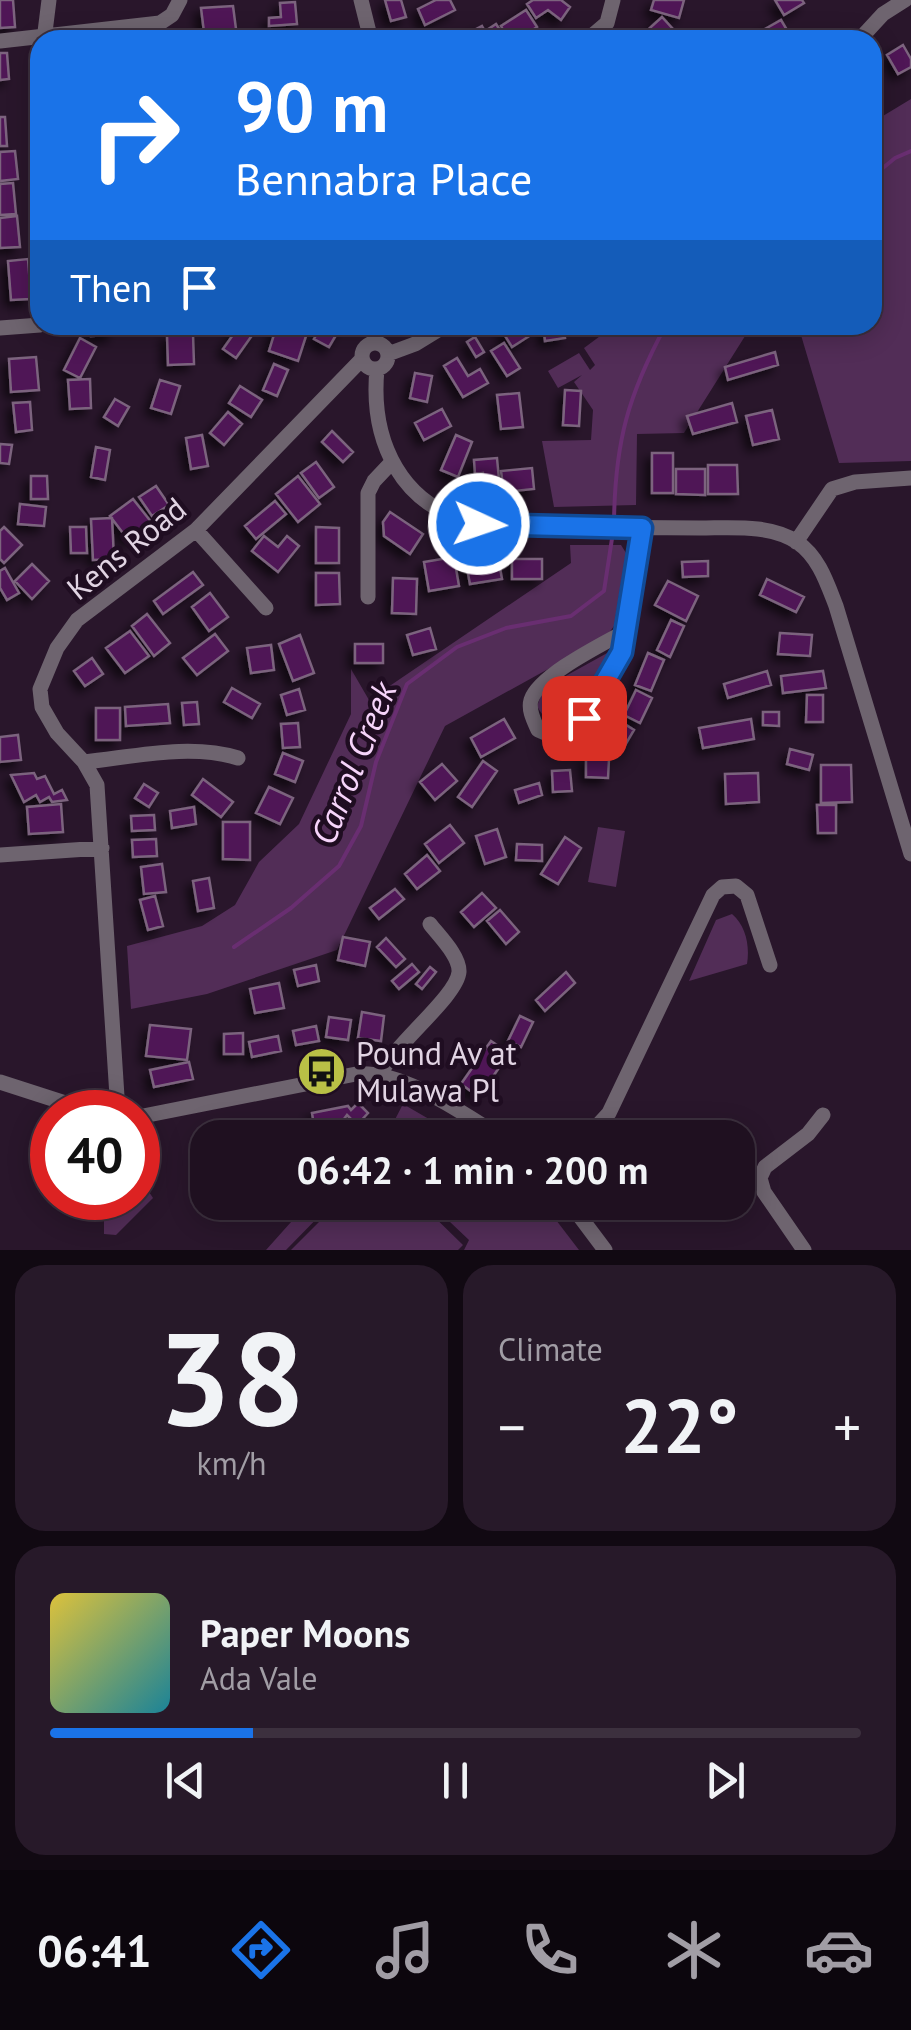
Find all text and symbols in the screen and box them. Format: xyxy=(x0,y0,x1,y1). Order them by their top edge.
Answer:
text: 90 m xyxy=(235,61,388,151)
icon: right xyxy=(70,70,200,200)
text: Bennabra Place xyxy=(235,149,532,207)
icon: arrive xyxy=(172,260,227,315)
text: Then xyxy=(70,263,152,312)
position arrow xyxy=(427,472,531,576)
street label: Kens Road xyxy=(58,487,194,609)
water label: Carrol Creek xyxy=(300,674,407,851)
pin xyxy=(542,676,627,761)
icon: arrive xyxy=(557,691,612,746)
place label: Pound Av at Mulawa Pl xyxy=(356,1032,517,1111)
bus stop icon: Pound Av at Mulawa Pl xyxy=(295,1045,347,1097)
speed limit sign: 40 xyxy=(30,1090,160,1220)
text: 06:42 · 1 min · 200 m xyxy=(297,1145,648,1194)
text: 38 xyxy=(158,1293,305,1461)
text: Climate xyxy=(498,1328,603,1370)
text: 22° xyxy=(621,1377,738,1474)
text: − xyxy=(498,1391,526,1462)
text: + xyxy=(833,1391,861,1462)
text: km/h xyxy=(196,1442,267,1484)
text: Paper Moons xyxy=(200,1608,410,1657)
text: Ada Vale xyxy=(200,1657,317,1699)
icon: previous xyxy=(158,1753,213,1808)
icon: pause xyxy=(428,1753,483,1808)
icon: next xyxy=(698,1753,753,1808)
icon: directions xyxy=(226,1915,296,1985)
icon: music xyxy=(370,1915,440,1985)
icon: phone xyxy=(515,1915,585,1985)
icon: climate xyxy=(659,1915,729,1985)
icon: car xyxy=(804,1915,874,1985)
text: 06:41 xyxy=(37,1921,151,1979)

